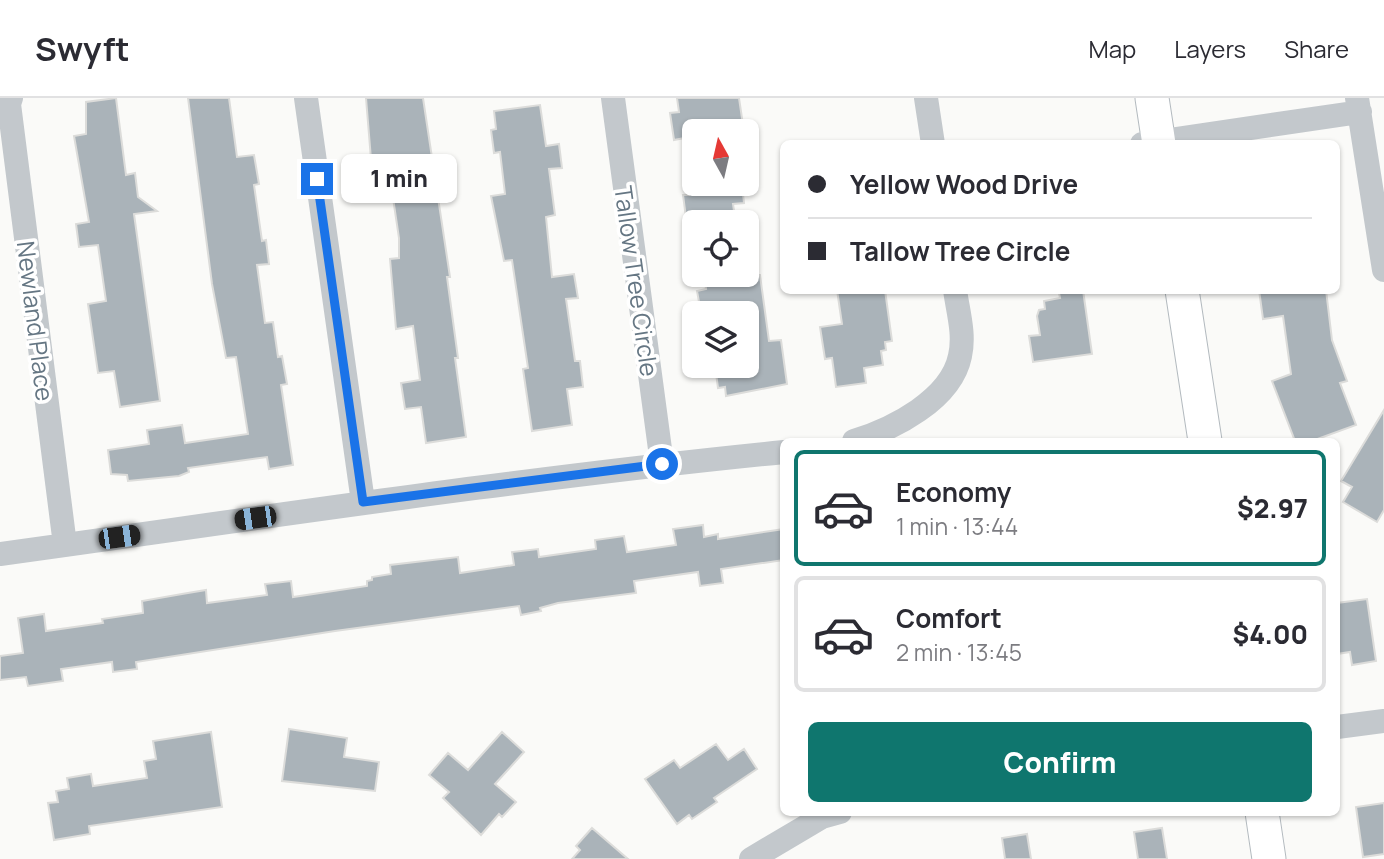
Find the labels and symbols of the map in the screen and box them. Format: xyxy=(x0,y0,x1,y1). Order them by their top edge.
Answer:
north arrow xyxy=(682,119,760,196)
callout: 1 min xyxy=(342,154,457,204)
route end xyxy=(301,163,333,195)
street label: Tallow Tree Circle xyxy=(607,184,667,378)
street label: Newland Place xyxy=(10,239,62,403)
route start xyxy=(646,448,678,480)
car xyxy=(233,505,278,531)
car xyxy=(97,524,142,550)

